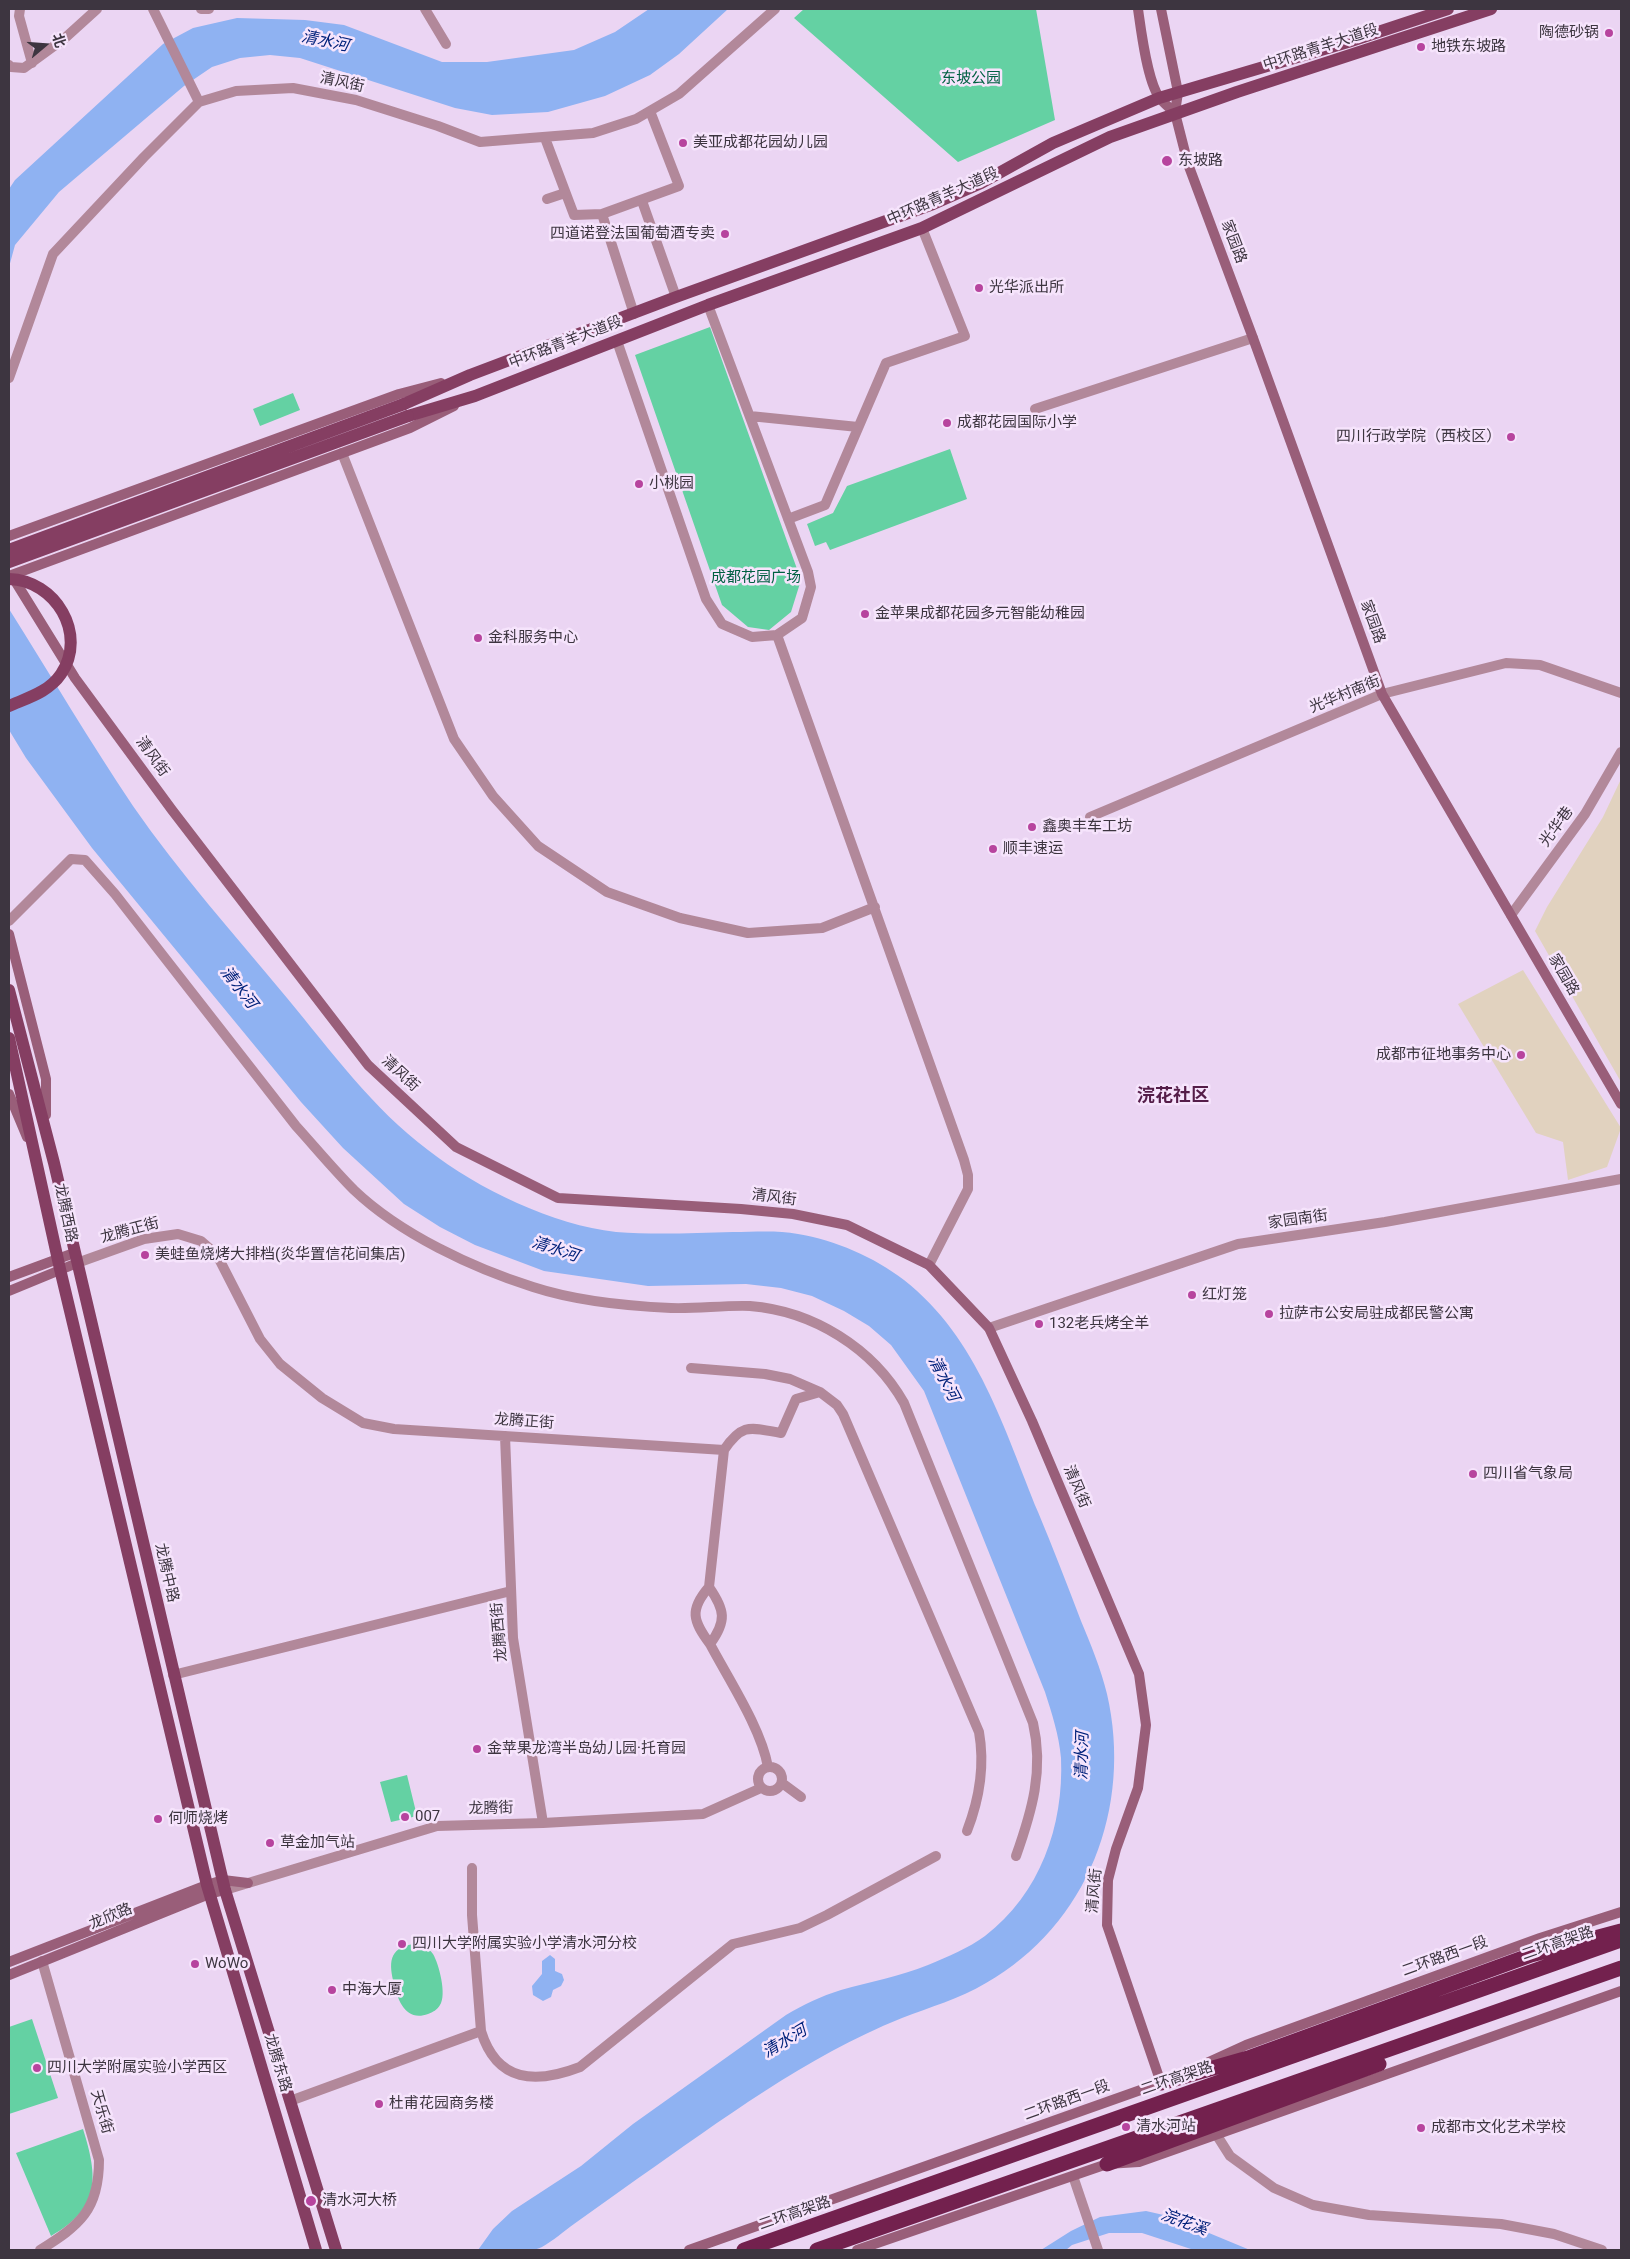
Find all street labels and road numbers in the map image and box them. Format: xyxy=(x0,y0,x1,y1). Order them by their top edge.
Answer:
street label: 中环路青羊大道段 xyxy=(1261,21,1381,75)
street label: 清风街 xyxy=(318,70,366,96)
street label: 中环路青羊大道段 xyxy=(885,164,1001,230)
street label: 家园路 xyxy=(1217,218,1249,266)
street label: 中环路青羊大道段 xyxy=(507,313,625,373)
street label: 家园路 xyxy=(1356,598,1388,646)
street label: 光华村南街 xyxy=(1307,673,1383,717)
street label: 清风街 xyxy=(131,734,173,780)
street label: 光华巷 xyxy=(1536,804,1578,850)
street label: 家园路 xyxy=(1544,951,1582,999)
street label: 清风街 xyxy=(377,1052,423,1096)
street label: 龙腾西路 xyxy=(50,1182,80,1244)
street label: 清风街 xyxy=(751,1186,797,1210)
street label: 家园南街 xyxy=(1267,1207,1329,1233)
street label: 龙腾正街 xyxy=(99,1215,161,1247)
street label: 龙腾正街 xyxy=(493,1411,555,1433)
street label: 清风街 xyxy=(1059,1463,1093,1511)
street label: 龙腾中路 xyxy=(150,1542,182,1604)
street label: 龙腾西街 xyxy=(488,1601,512,1663)
street label: 龙腾街 xyxy=(468,1800,514,1818)
street label: 清风街 xyxy=(1084,1868,1106,1914)
street label: 龙欣路 xyxy=(87,1900,135,1934)
street label: 二环高架路 xyxy=(1520,1923,1596,1965)
street label: 二环路西一段 xyxy=(1400,1933,1490,1981)
street label: 龙腾东路 xyxy=(260,2032,294,2094)
street label: 二环高架路 xyxy=(1139,2058,1215,2100)
street label: 二环路西一段 xyxy=(1022,2077,1112,2125)
street label: 天乐街 xyxy=(86,2088,116,2136)
street label: 二环高架路 xyxy=(757,2193,833,2235)

